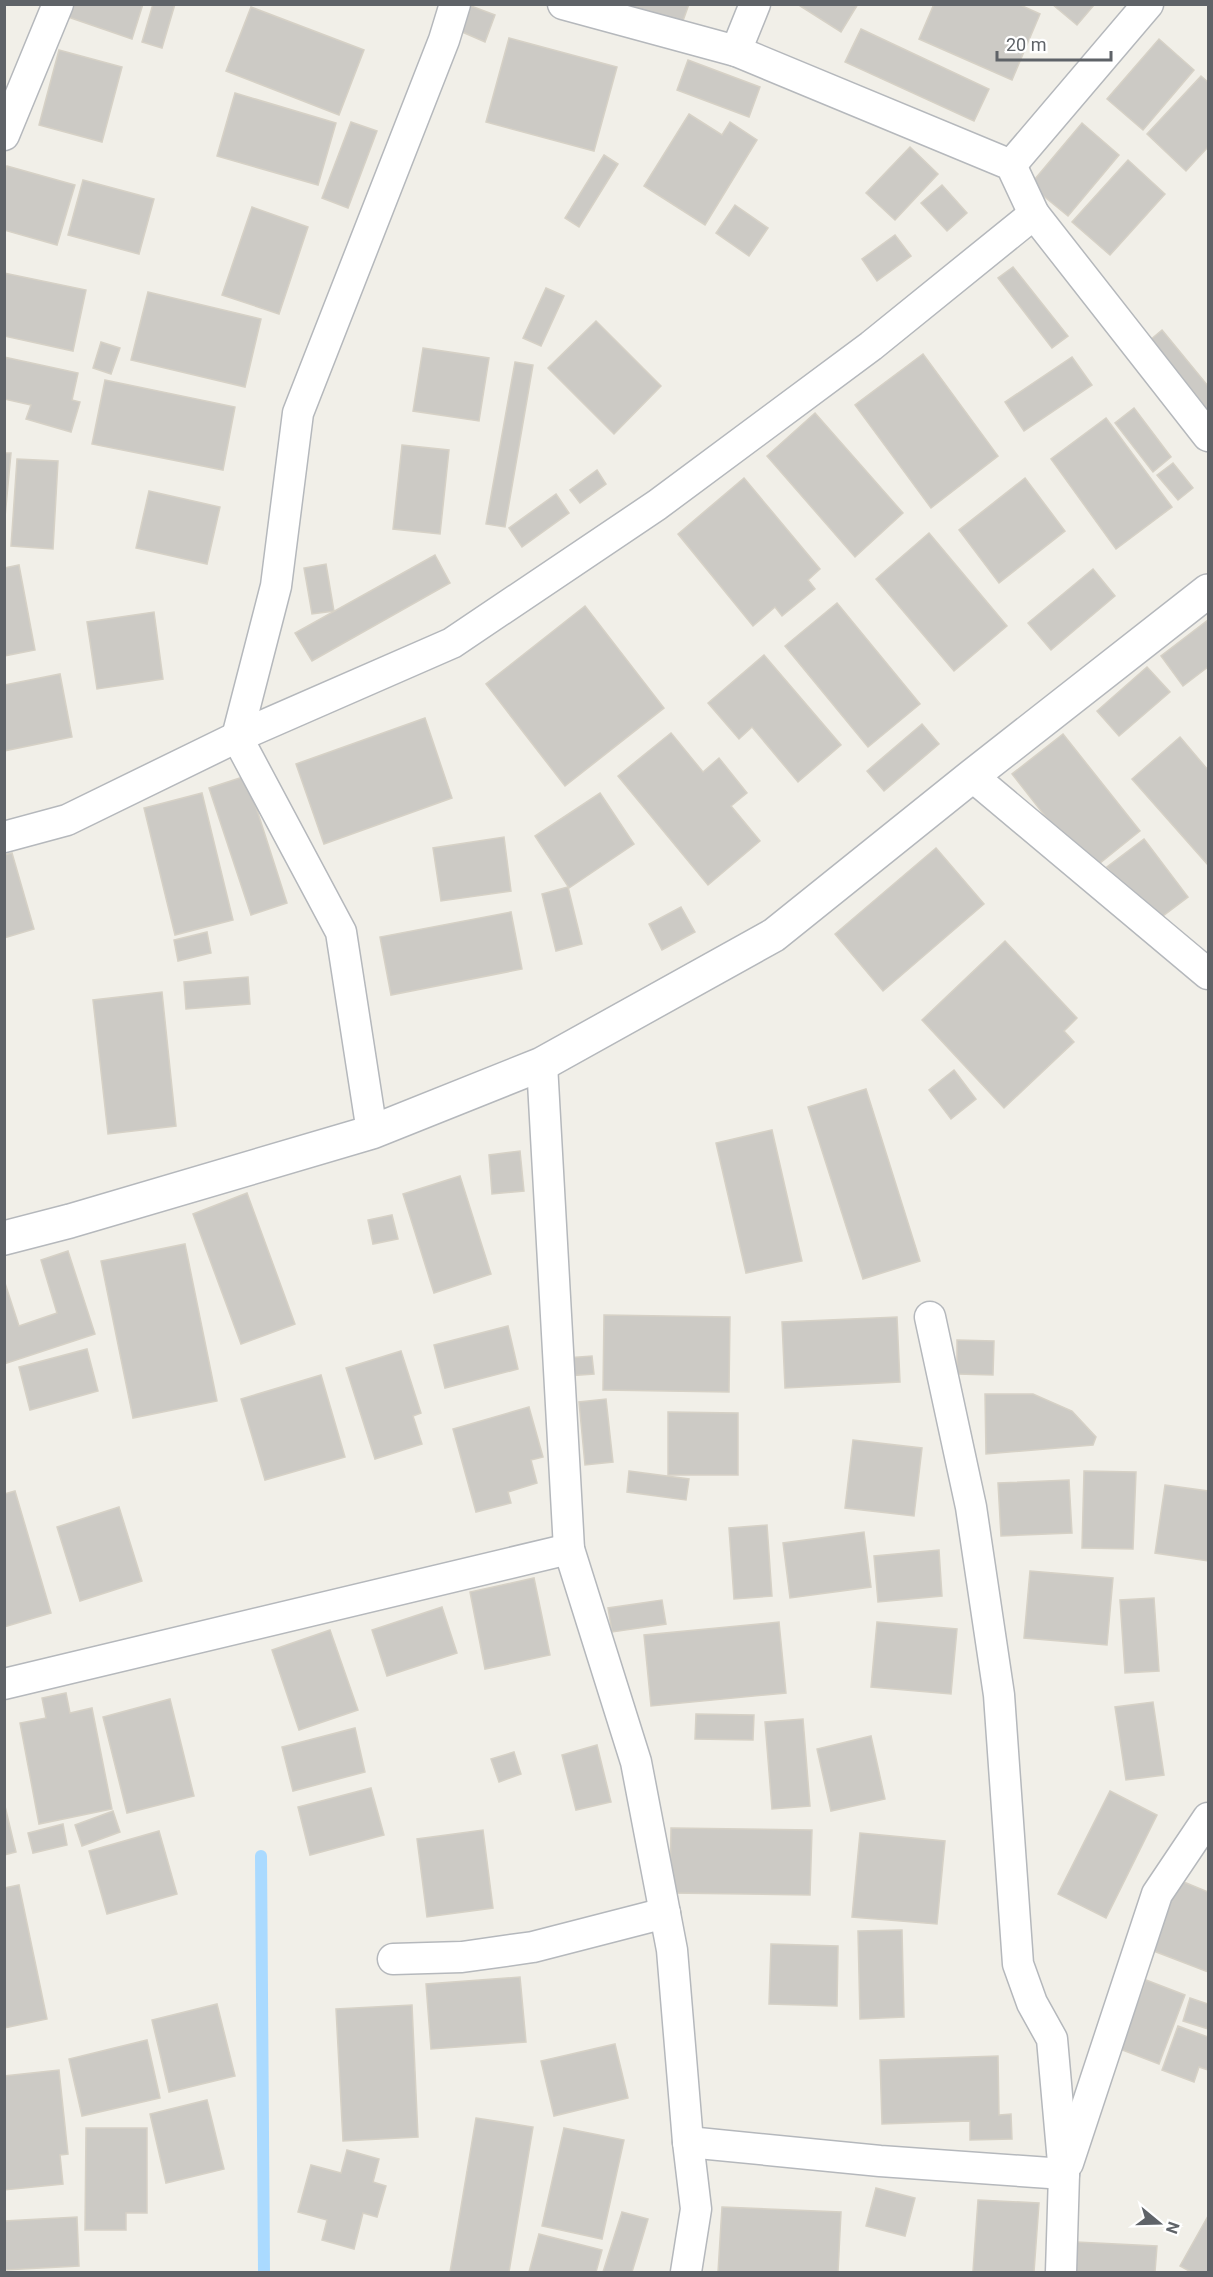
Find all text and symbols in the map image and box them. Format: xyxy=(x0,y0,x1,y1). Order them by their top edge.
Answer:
scale bar xyxy=(997,24,1111,62)
text: 20 m xyxy=(1006,34,1046,55)
north arrow xyxy=(1129,2193,1189,2253)
text: N xyxy=(1162,2219,1184,2236)

